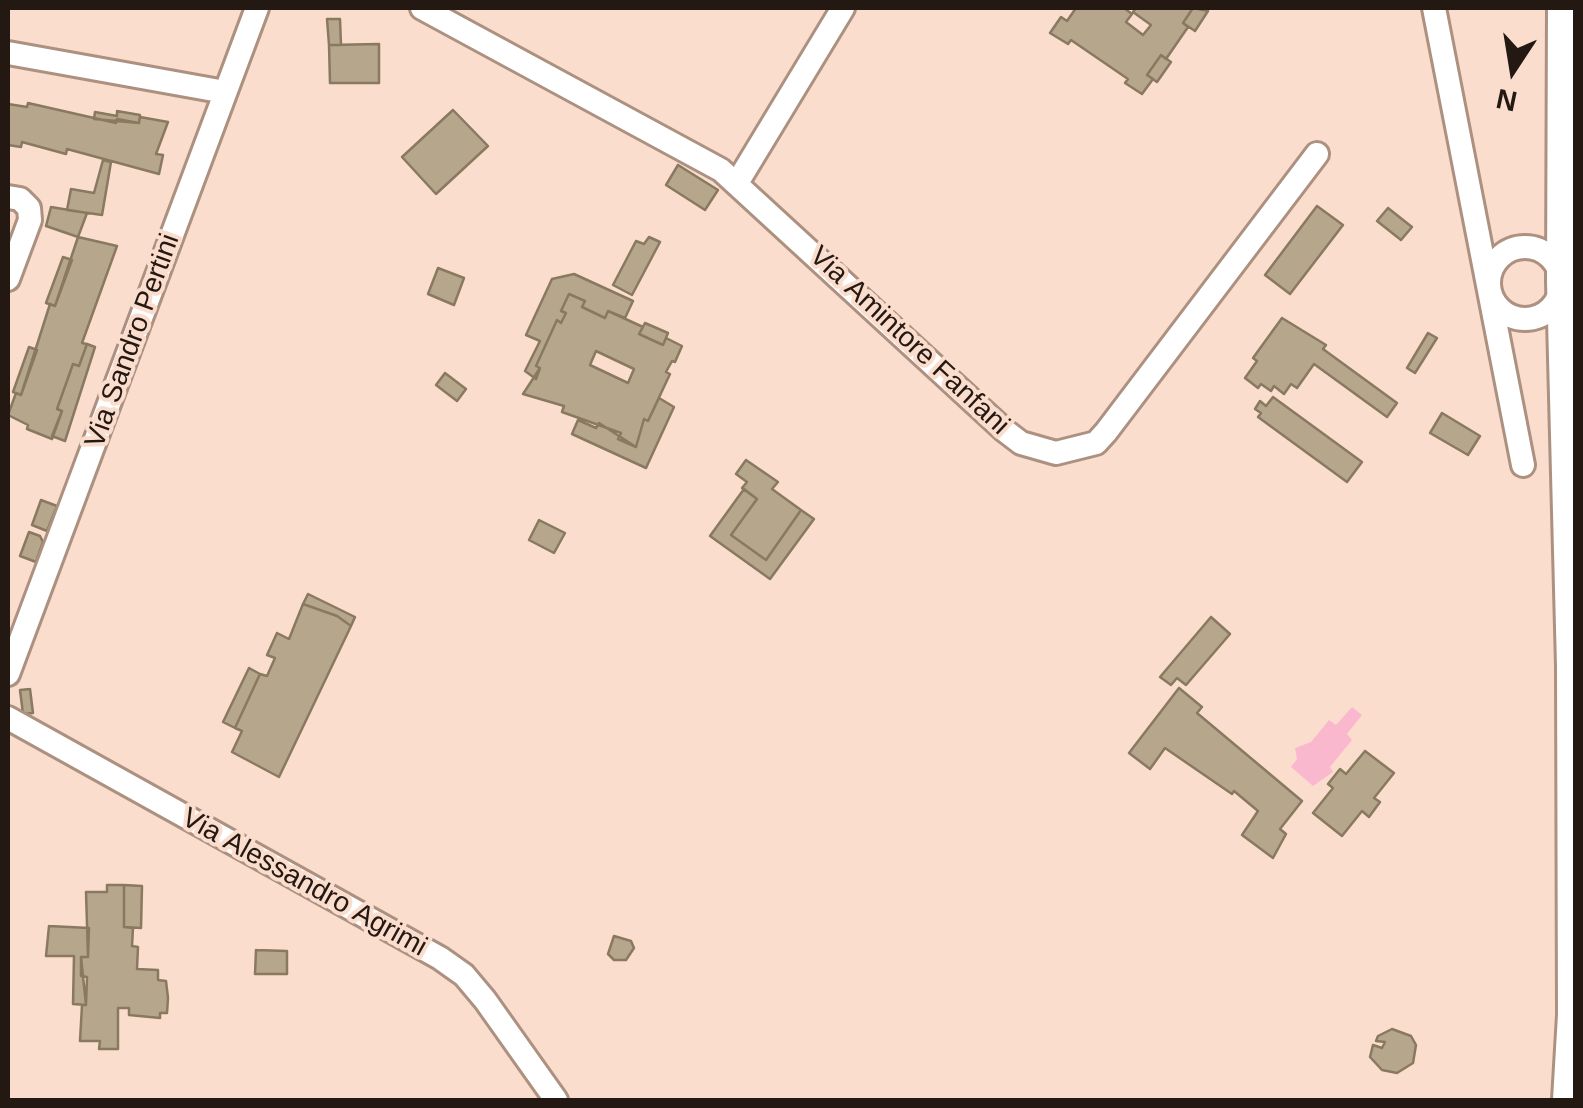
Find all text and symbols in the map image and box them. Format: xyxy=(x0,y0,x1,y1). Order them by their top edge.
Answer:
north arrow xyxy=(1463,20,1563,120)
text: N xyxy=(1494,83,1520,117)
street label: Via Sandro Pertini xyxy=(79,229,187,453)
street label: Via Amintore Fanfani xyxy=(802,240,1016,442)
street label: Via Alessandro Agrimi xyxy=(176,802,432,964)

